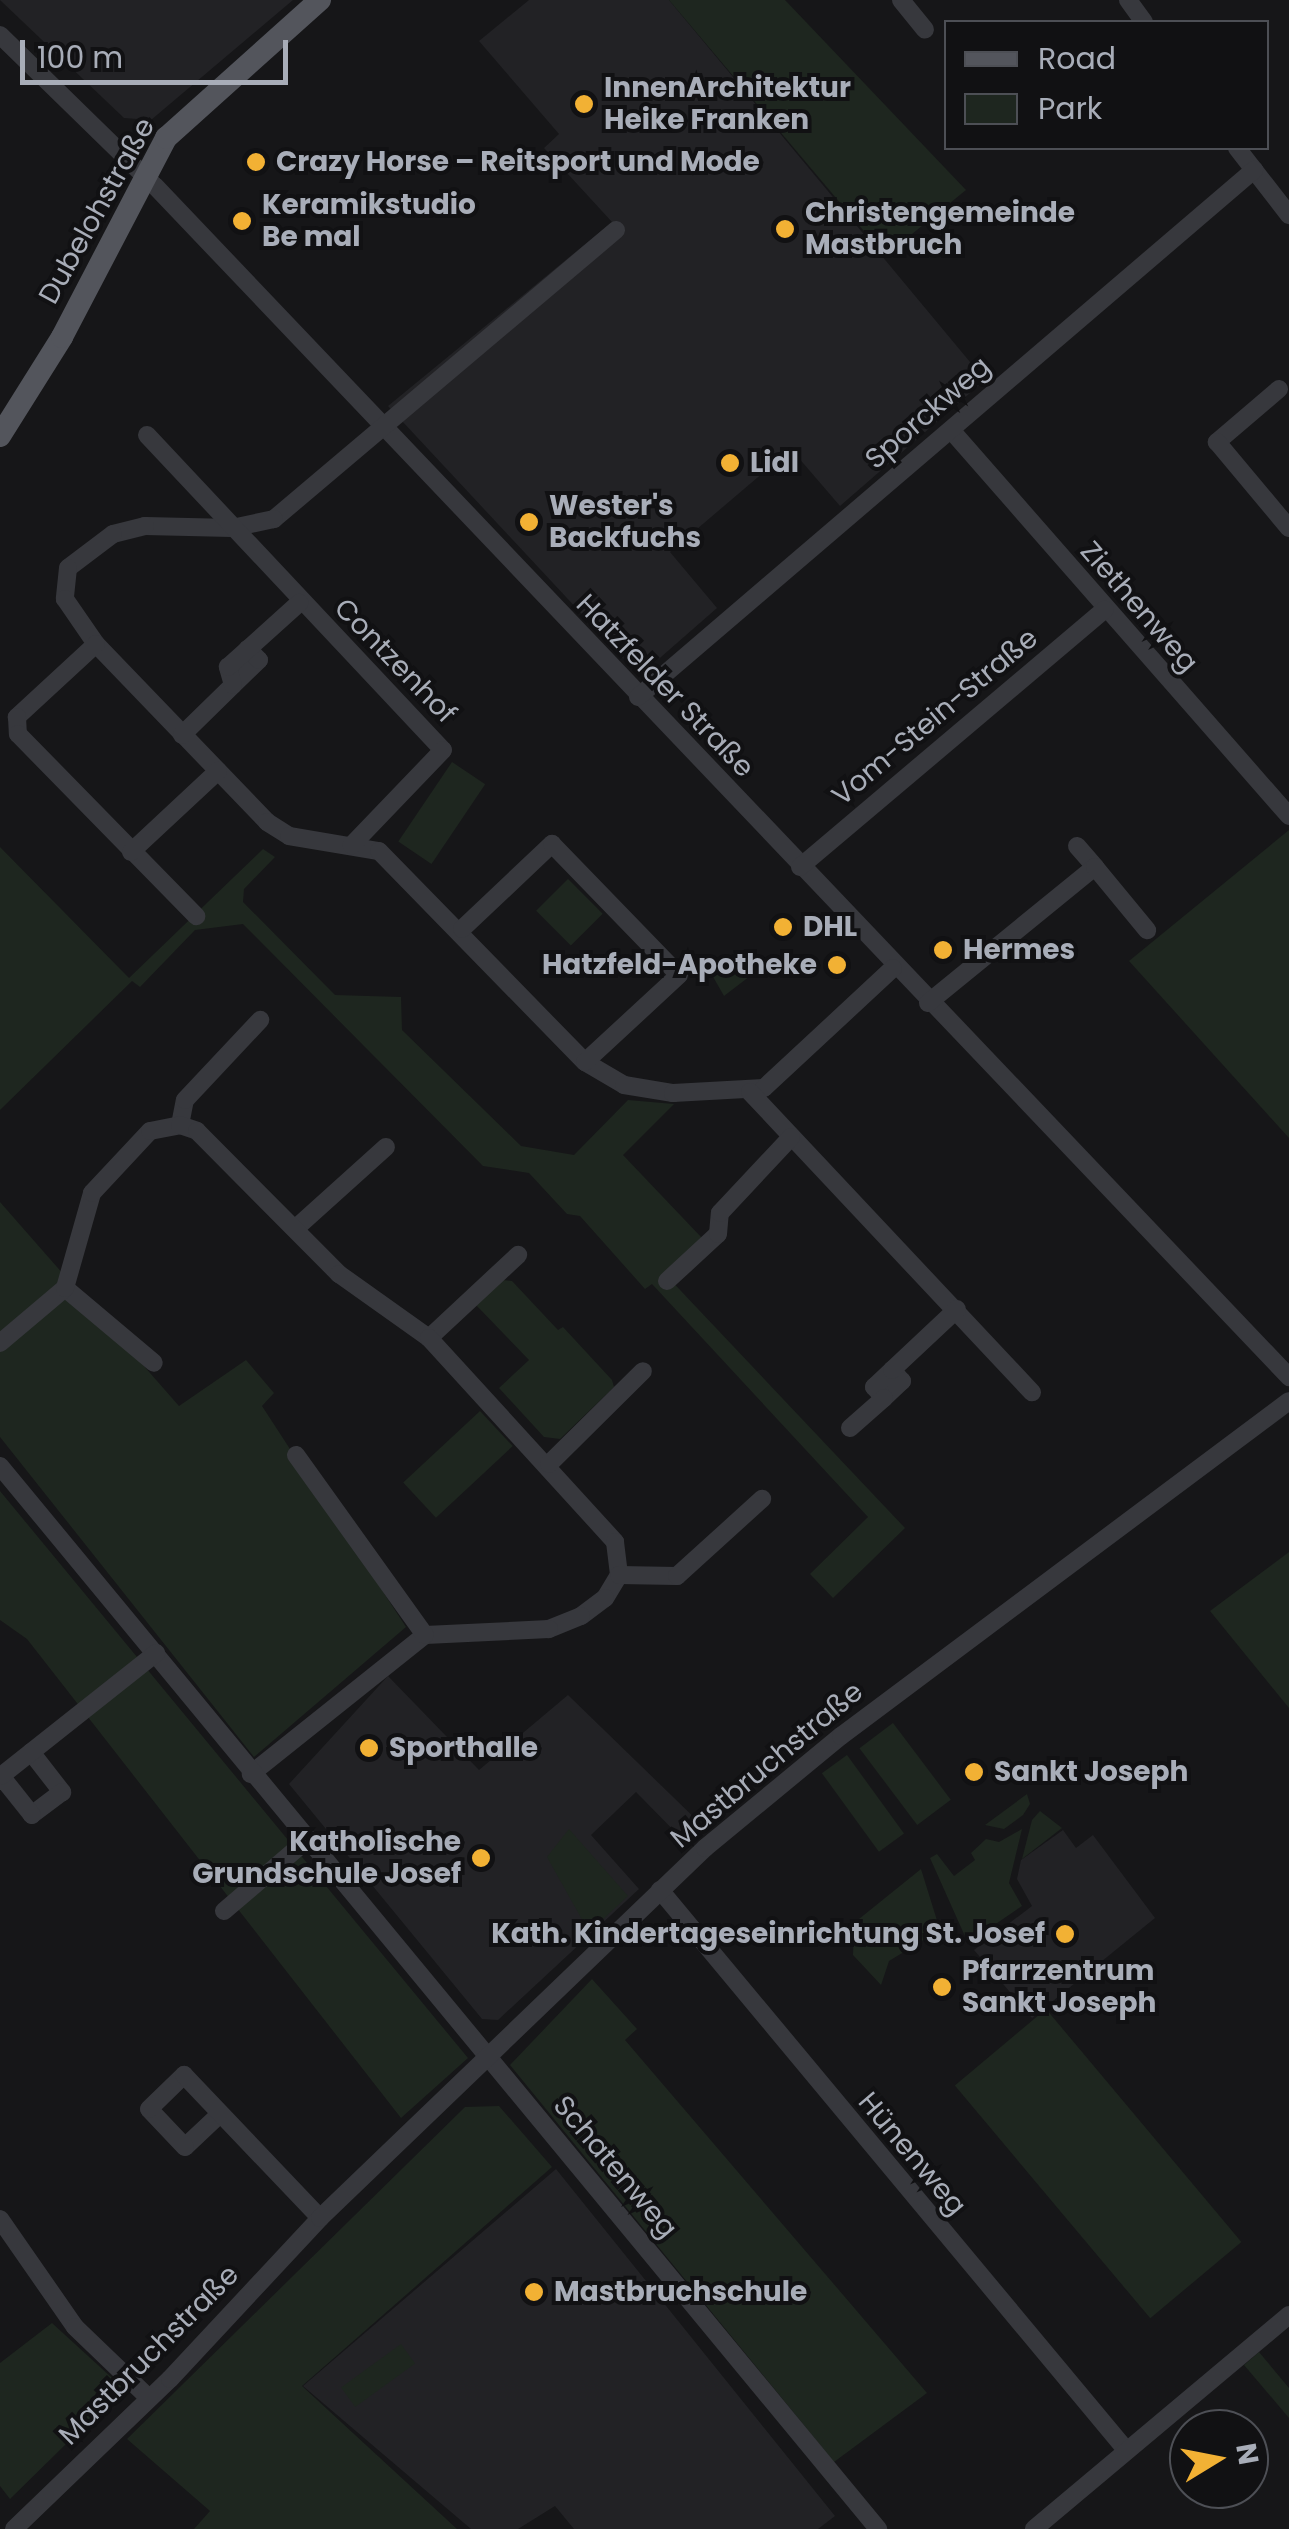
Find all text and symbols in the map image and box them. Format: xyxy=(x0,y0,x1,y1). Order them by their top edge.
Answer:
scale bar xyxy=(25,20,292,82)
legend xyxy=(944,20,1269,150)
text: 100 m xyxy=(37,36,123,79)
text: Road xyxy=(1038,37,1116,80)
place label: InnenArchitektur Heike Franken xyxy=(604,71,851,137)
text: Park xyxy=(1038,87,1102,130)
marker: InnenArchitektur Heike Franken xyxy=(573,93,595,115)
street label: Dubelohstraße xyxy=(32,112,162,310)
place label: Crazy Horse – Reitsport und Mode xyxy=(276,145,760,179)
marker: Crazy Horse – Reitsport und Mode xyxy=(245,151,267,173)
place label: Keramikstudio Be mal xyxy=(262,188,476,254)
place label: Christengemeinde Mastbruch xyxy=(805,196,1075,262)
marker: Keramikstudio Be mal xyxy=(231,210,253,232)
marker: Christengemeinde Mastbruch xyxy=(774,218,796,240)
street label: Sporckweg xyxy=(859,350,997,476)
place label: Lidl xyxy=(750,446,799,480)
marker: Lidl xyxy=(719,452,741,474)
place label: Wester's Backfuchs xyxy=(549,489,701,555)
marker: Wester's Backfuchs xyxy=(518,511,540,533)
street label: Ziethenweg xyxy=(1073,535,1205,679)
street label: Hatzfelder Straße xyxy=(569,588,761,784)
street label: Contzenhof xyxy=(327,592,463,730)
street label: Vom-Stein-Straße xyxy=(825,621,1045,813)
place label: DHL xyxy=(803,910,857,944)
marker: DHL xyxy=(772,916,794,938)
place label: Hermes xyxy=(963,933,1075,967)
marker: Hermes xyxy=(932,939,954,961)
place label: Hatzfeld-Apotheke xyxy=(542,948,817,982)
marker: Hatzfeld-Apotheke xyxy=(826,954,848,976)
street label: Mastbruchstraße xyxy=(664,1675,870,1855)
place label: Sporthalle xyxy=(389,1731,538,1765)
marker: Sporthalle xyxy=(358,1737,380,1759)
place label: Sankt Joseph xyxy=(994,1755,1188,1789)
marker: Sankt Joseph xyxy=(963,1761,985,1783)
place label: Katholische Grundschule Josef xyxy=(192,1825,461,1891)
marker: Katholische Grundschule Josef xyxy=(470,1847,492,1869)
place label: Kath. Kindertageseinrichtung St. Josef xyxy=(491,1917,1045,1951)
marker: Kath. Kindertageseinrichtung St. Josef xyxy=(1054,1923,1076,1945)
place label: Pfarrzentrum Sankt Joseph xyxy=(962,1954,1156,2020)
marker: Pfarrzentrum Sankt Joseph xyxy=(931,1976,953,1998)
street label: Hünenweg xyxy=(851,2086,973,2222)
street label: Schatenweg xyxy=(546,2089,684,2245)
street label: Mastbruchstraße xyxy=(52,2258,246,2452)
place label: Mastbruchschule xyxy=(554,2275,807,2309)
marker: Mastbruchschule xyxy=(523,2281,545,2303)
north arrow xyxy=(1169,2409,1269,2509)
text: N xyxy=(1226,2440,1268,2468)

